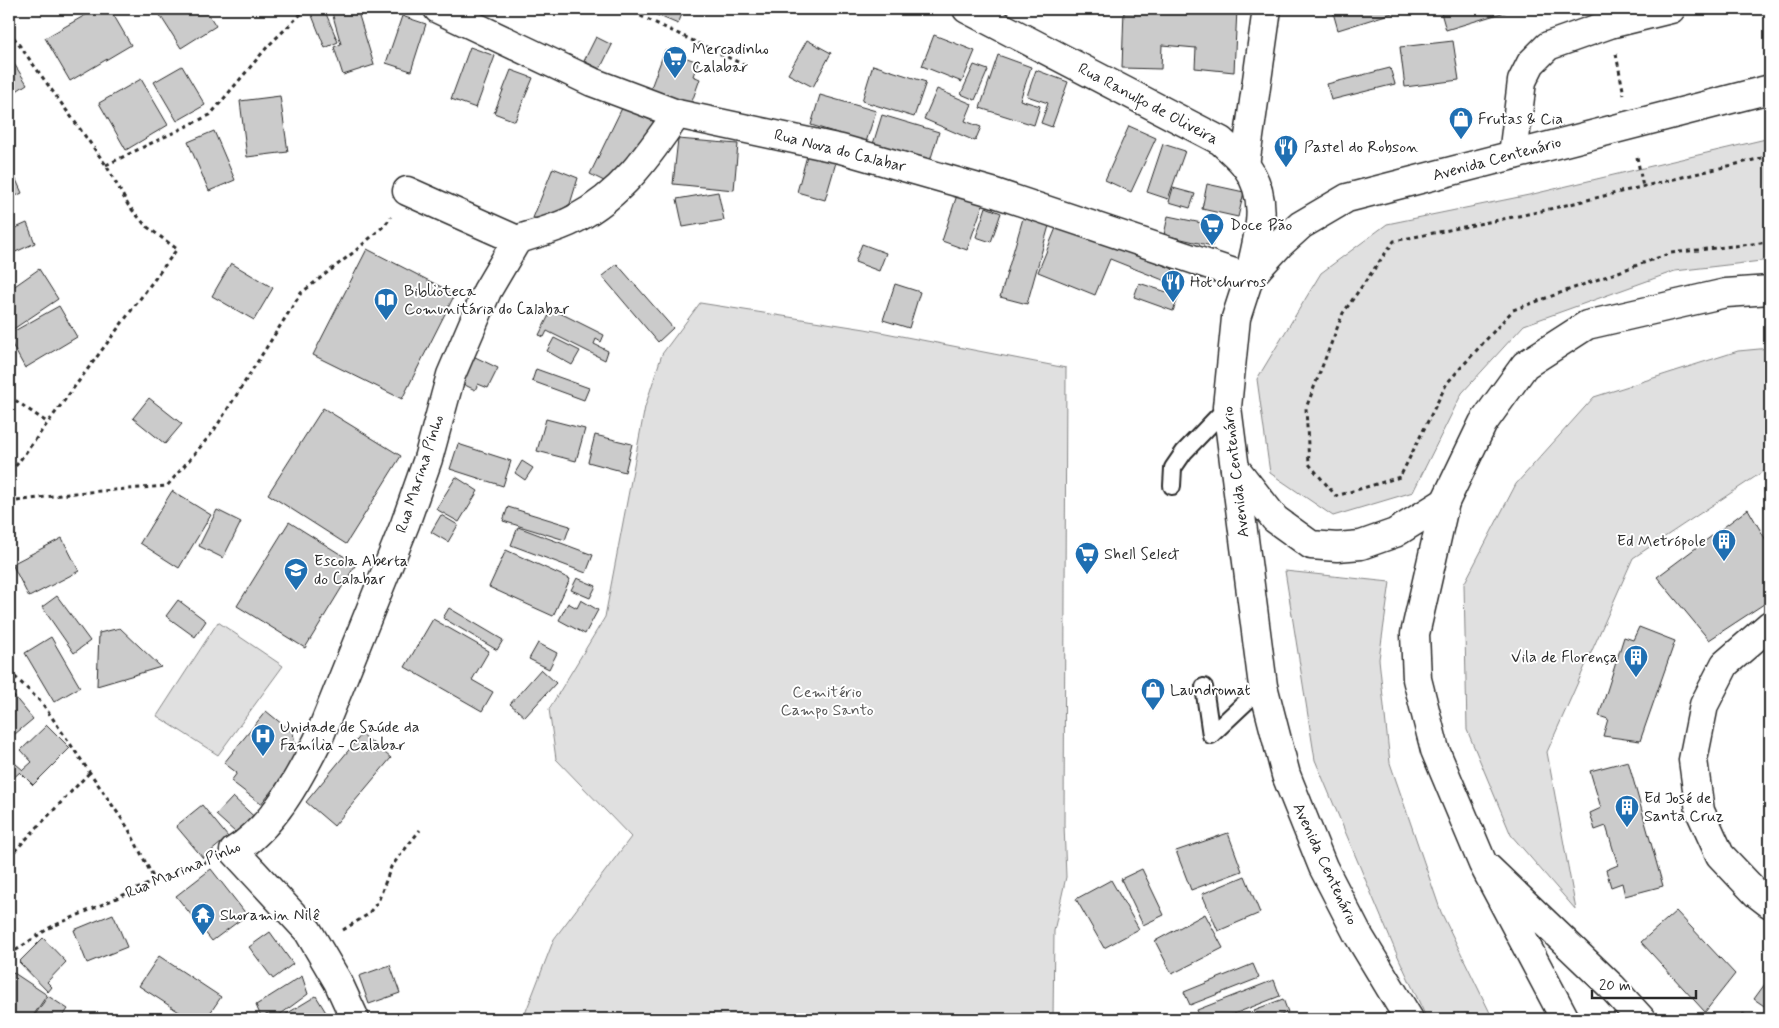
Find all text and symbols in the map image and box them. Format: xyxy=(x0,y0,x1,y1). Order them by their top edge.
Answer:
place label: Mercadinho Calabar xyxy=(692,39,769,78)
supermarket icon: Mercadinho Calabar xyxy=(662,45,688,79)
street label: Rua Ranulfo de Oliveira xyxy=(1073,58,1222,152)
shop icon: Frutas & Cia xyxy=(1448,106,1474,140)
place label: Frutas & Cia xyxy=(1478,109,1563,130)
street label: Rua Nova do Calabar xyxy=(772,124,909,178)
street label: Avenida Centenário xyxy=(1430,132,1564,186)
restaurant icon: Pastel do Robson xyxy=(1273,134,1299,168)
place label: Pastel do Robson xyxy=(1304,137,1419,158)
supermarket icon: Doce Pão xyxy=(1199,212,1225,246)
place label: Doce Pão xyxy=(1230,215,1292,236)
restaurant icon: Hot churros xyxy=(1160,269,1186,303)
place label: Hot churros xyxy=(1190,272,1266,293)
place label: Biblioteca Comunitária do Calabar xyxy=(404,281,569,320)
library icon: Biblioteca Comunitária do Calabar xyxy=(373,287,399,321)
street label: Avenida Centenário xyxy=(1218,405,1254,539)
street label: Rua Marina Pinho xyxy=(391,412,449,536)
building icon: Ed Metrópole xyxy=(1711,528,1737,562)
place label: Ed Metrópole xyxy=(1617,531,1706,552)
supermarket icon: Shell Select xyxy=(1074,541,1100,575)
place label: Shell Select xyxy=(1104,544,1180,565)
place label: Escola Aberta do Calabar xyxy=(314,551,408,590)
school or university icon: Escola Aberta do Calabar xyxy=(283,557,309,591)
building icon: Vila de Florença xyxy=(1623,644,1649,678)
place label: Vila de Florença xyxy=(1511,647,1618,668)
shop icon: Laundromat xyxy=(1140,677,1166,711)
place label: Laundromat xyxy=(1170,680,1250,701)
park label: Cemitério Campo Santo xyxy=(780,682,874,721)
place label: Unidade de Saúde da Família - Calabar xyxy=(280,717,420,756)
hospital icon: Unidade de Saúde da Família - Calabar xyxy=(250,723,276,757)
place label: Ed José de Santa Cruz xyxy=(1644,788,1724,827)
building icon: Ed José de Santa Cruz xyxy=(1614,794,1640,828)
street label: Avenida Centenário xyxy=(1288,800,1362,928)
street label: Rua Marina Pinho xyxy=(122,836,244,904)
temple icon: Shoramin Nilê xyxy=(190,902,216,936)
place label: Shoramin Nilê xyxy=(220,905,320,926)
scale bar xyxy=(1592,968,1695,1000)
text: 20 m xyxy=(1599,976,1631,996)

